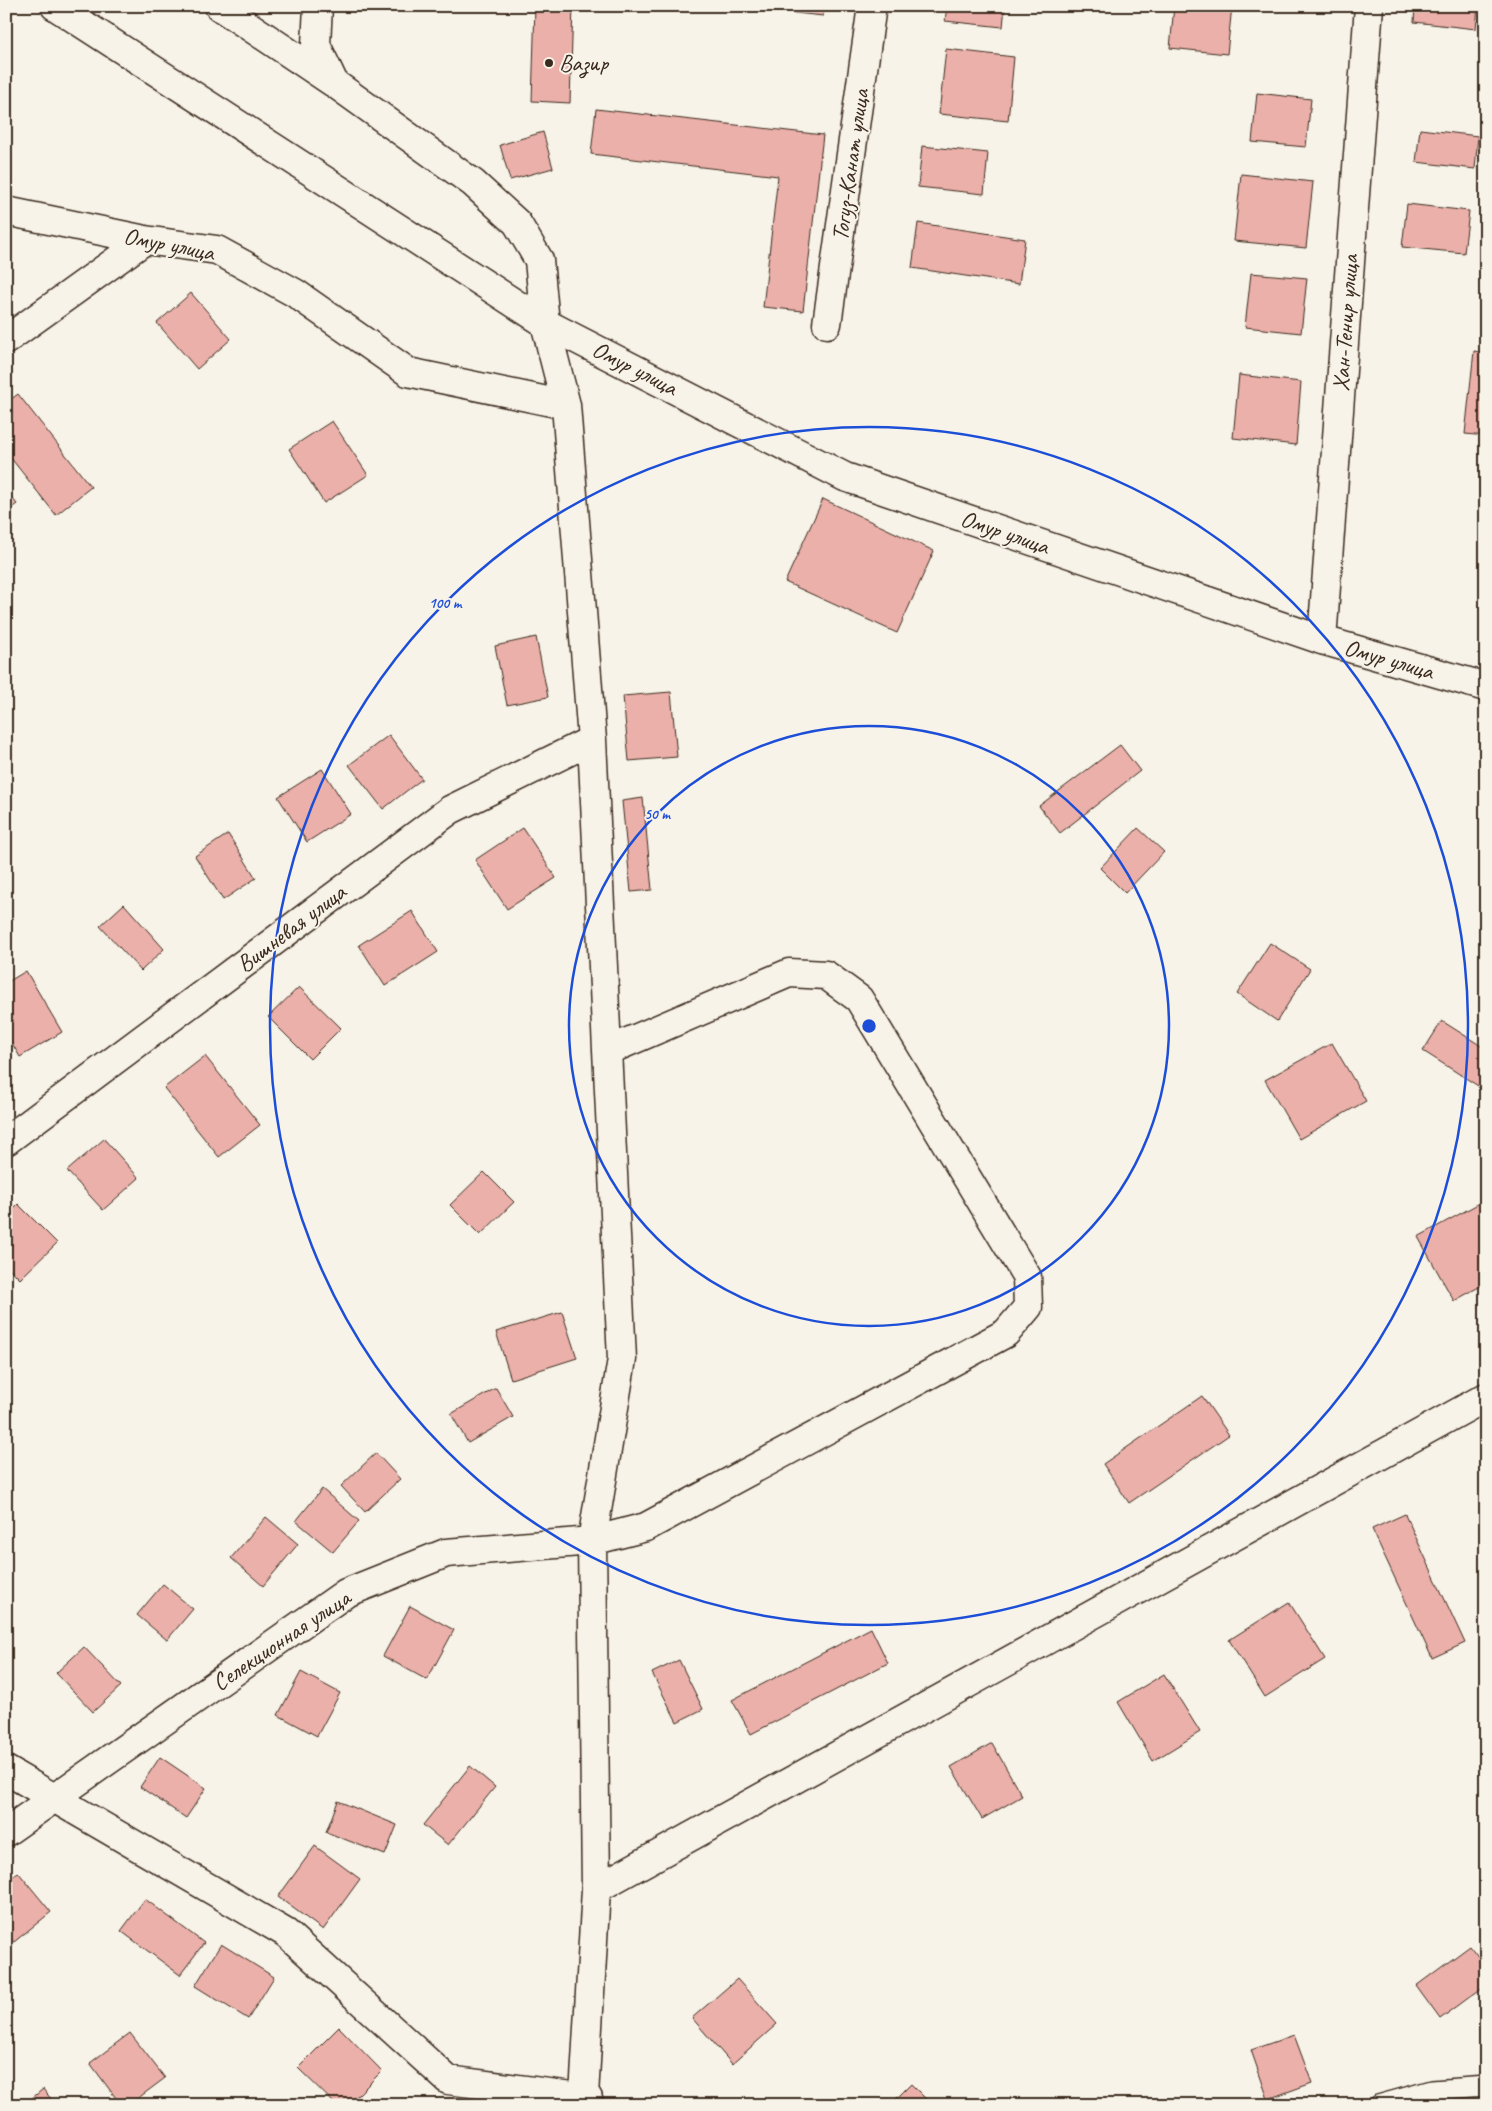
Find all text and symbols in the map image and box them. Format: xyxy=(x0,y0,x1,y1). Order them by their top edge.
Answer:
place label: Вазир xyxy=(559,48,610,79)
marker: Вазир xyxy=(543,57,555,69)
street label: Тогуз-Канат улица xyxy=(825,86,876,243)
street label: Омур улица xyxy=(121,221,218,268)
street label: Хан-Тенир улица xyxy=(1325,252,1365,392)
street label: Омур улица xyxy=(587,334,684,403)
street label: Омур улица xyxy=(957,503,1055,562)
text: 100 m xyxy=(429,594,463,613)
street label: Омур улица xyxy=(1341,632,1439,686)
text: 50 m xyxy=(644,805,671,824)
street label: Вишневая улица xyxy=(230,876,353,979)
centre of rings xyxy=(860,1017,878,1035)
street label: Селекционная улица xyxy=(206,1582,358,1697)

